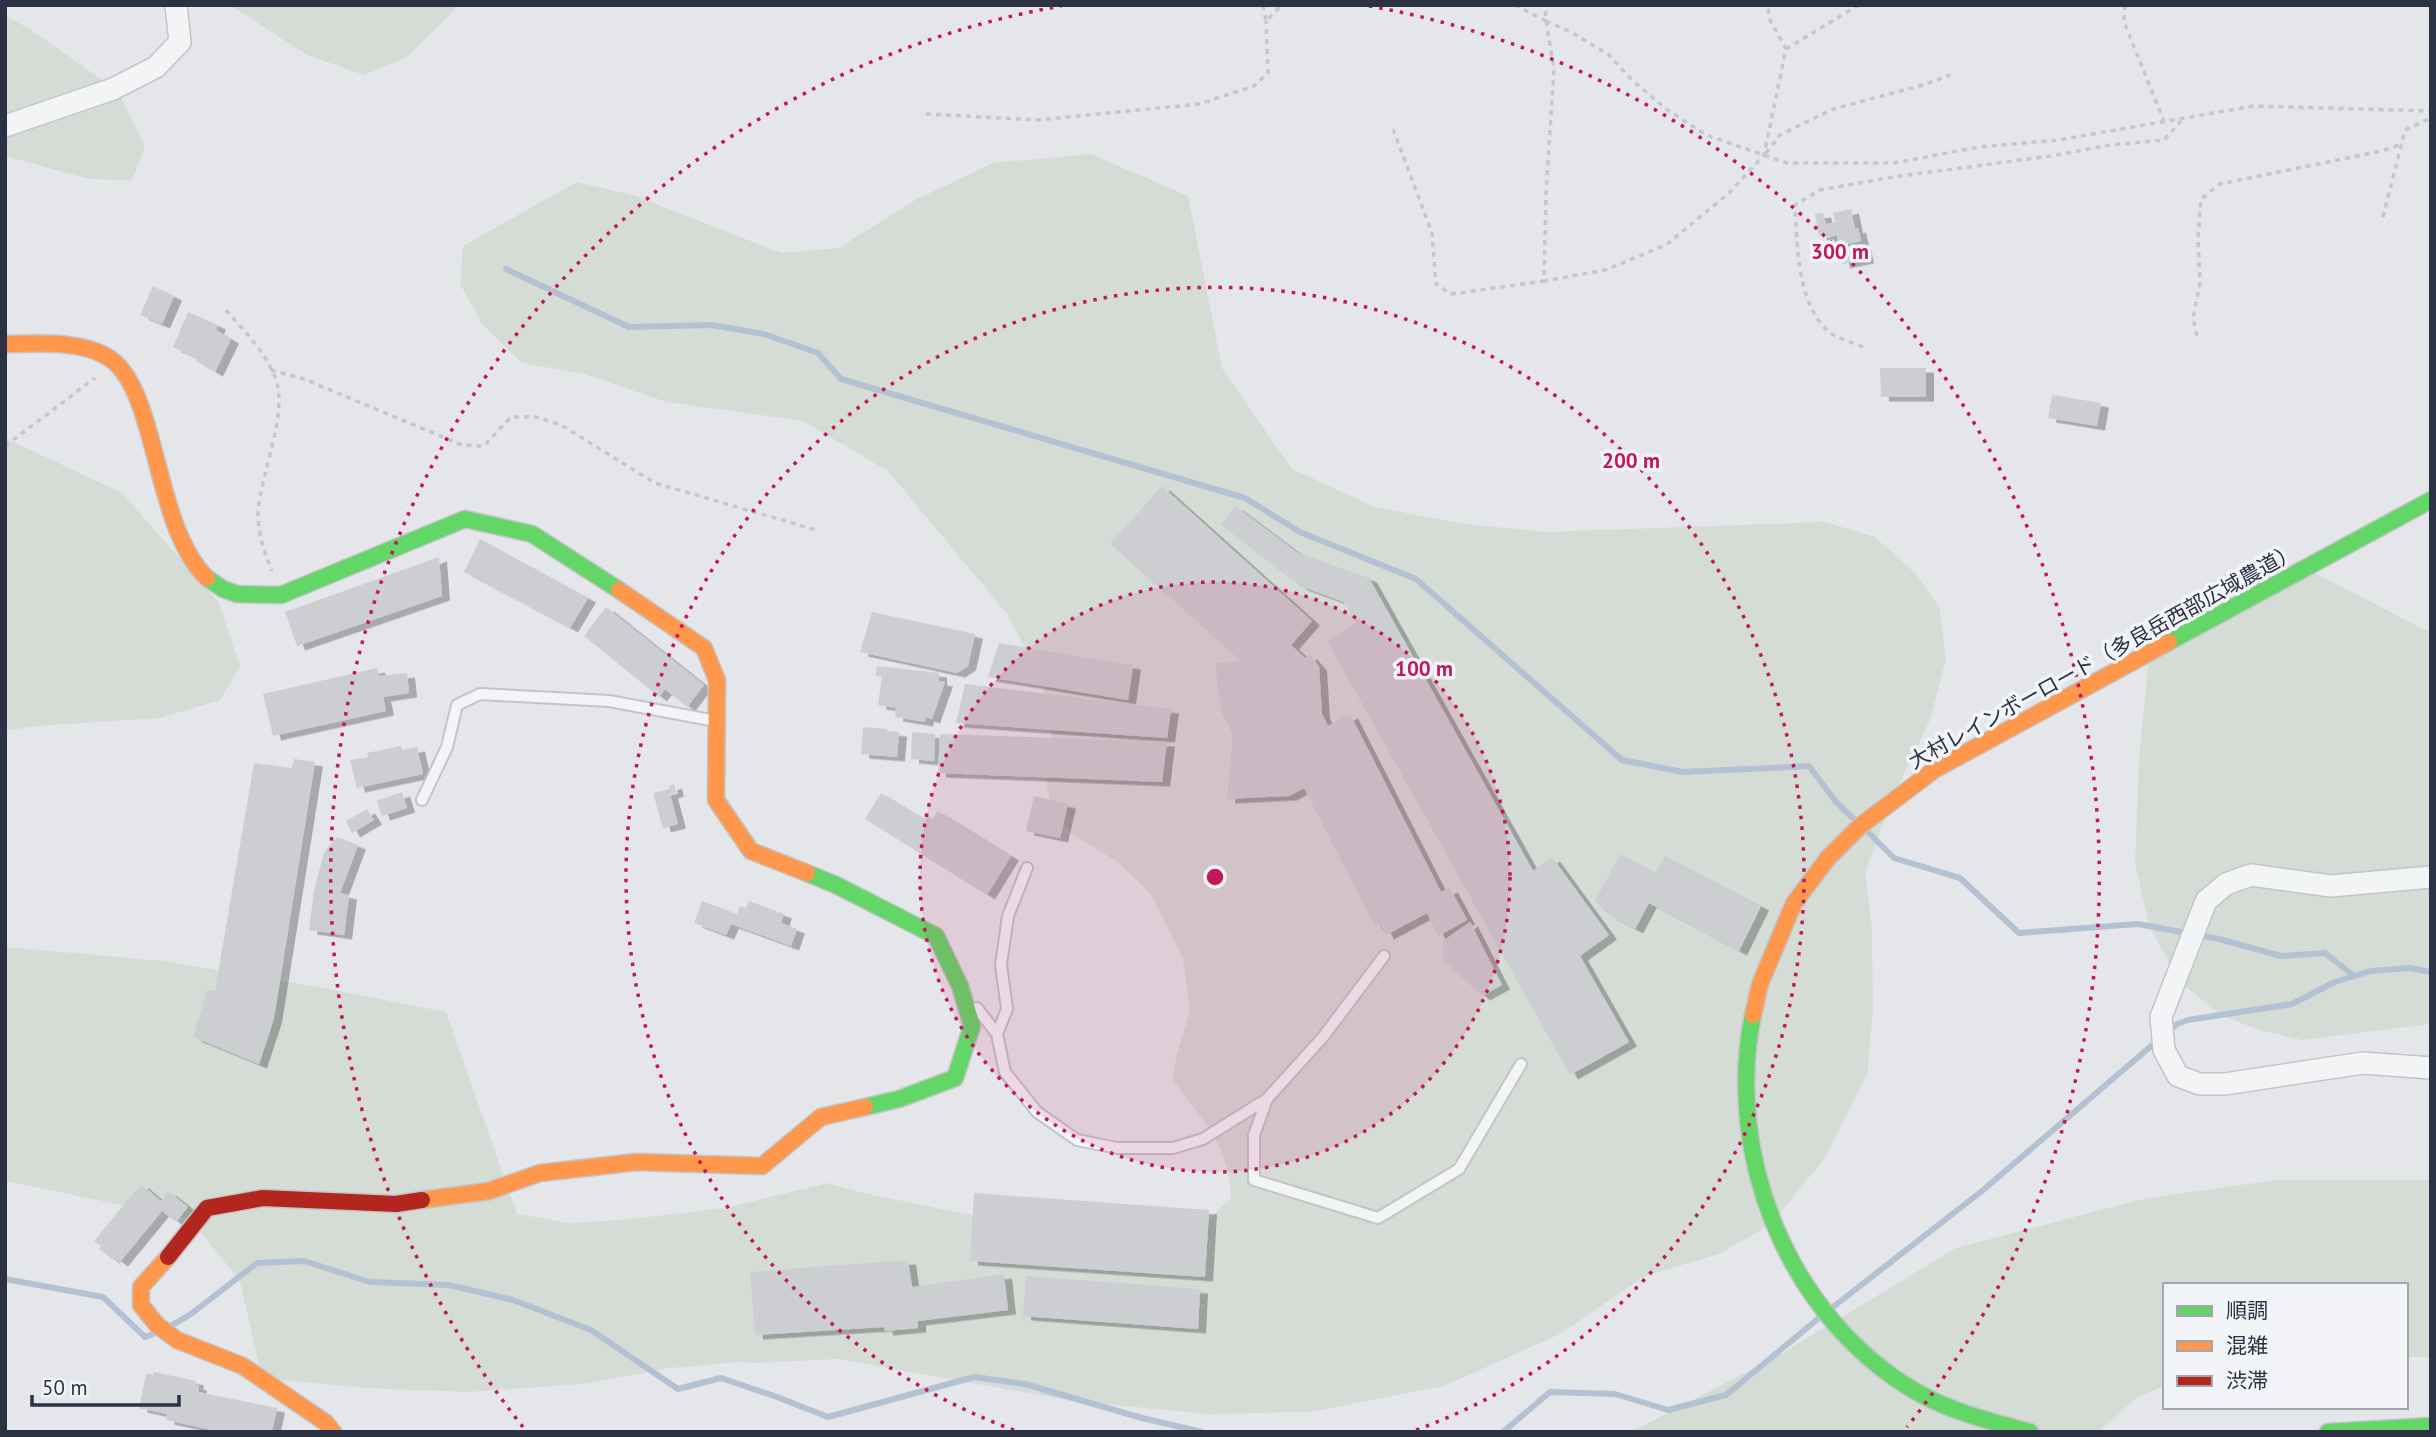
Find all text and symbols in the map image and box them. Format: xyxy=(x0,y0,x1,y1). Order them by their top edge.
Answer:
text: 300 m xyxy=(1811,238,1869,265)
text: 200 m xyxy=(1602,447,1660,474)
street label: 大村レインボーロード（多良岳西部広域農道） xyxy=(1904,537,2302,775)
text: 100 m xyxy=(1395,655,1453,682)
centre of rings xyxy=(1203,865,1227,889)
legend xyxy=(2163,1283,2408,1409)
text: 順調 xyxy=(2226,1297,2268,1324)
text: 混雑 xyxy=(2226,1332,2268,1359)
scale bar xyxy=(32,1364,178,1408)
text: 渋滞 xyxy=(2226,1367,2268,1394)
text: 50 m xyxy=(42,1374,88,1401)

